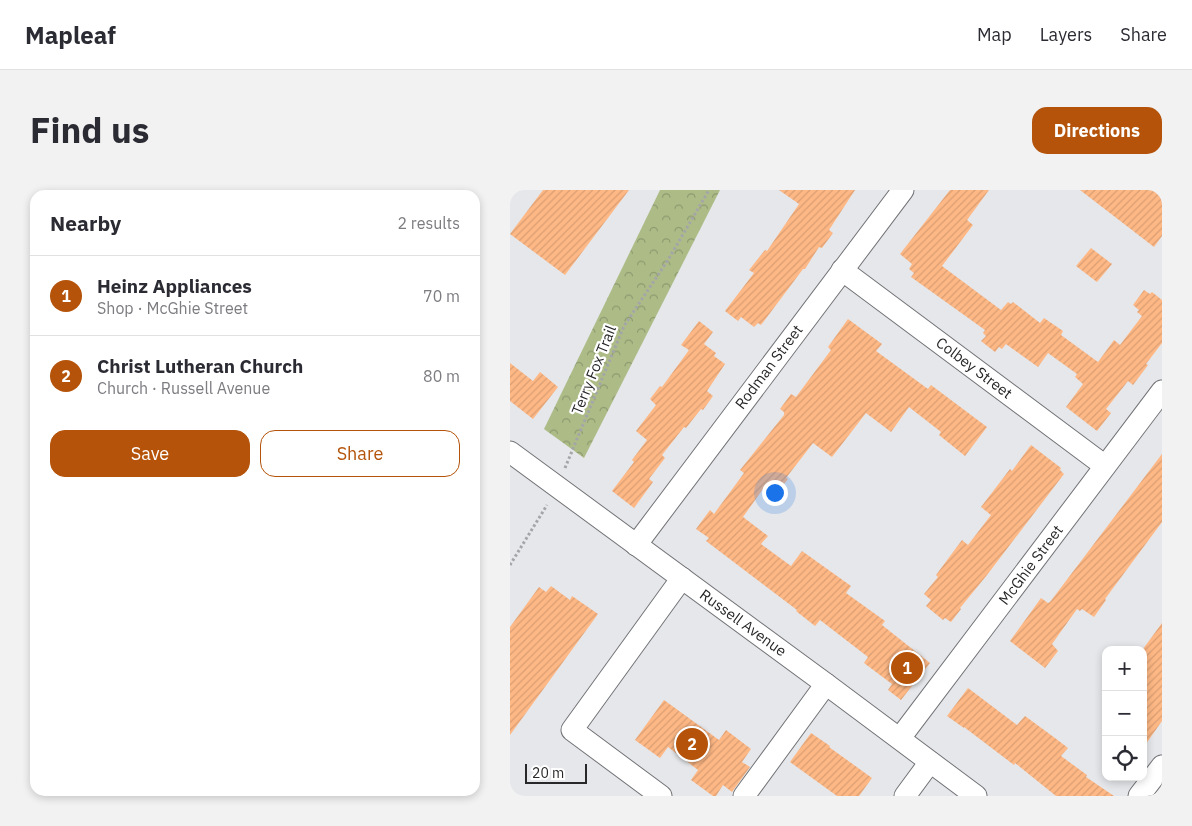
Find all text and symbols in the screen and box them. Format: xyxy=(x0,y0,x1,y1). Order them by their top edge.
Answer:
text: Mapleaf xyxy=(25,19,116,51)
text: Map xyxy=(977,23,1012,46)
text: Layers xyxy=(1040,23,1092,46)
text: Share xyxy=(1120,23,1167,46)
text: Find us xyxy=(30,107,149,153)
button: Directions xyxy=(1032,107,1162,154)
text: Nearby xyxy=(50,209,121,237)
text: 2 results xyxy=(397,213,460,233)
text: Heinz Appliances xyxy=(97,274,252,298)
text: 1 xyxy=(61,286,71,306)
text: 70 m xyxy=(423,286,460,306)
text: Shop · McGhie Street xyxy=(97,298,248,318)
street label: Rodman Street xyxy=(731,321,807,413)
street label: Terry Fox Trail xyxy=(567,322,620,417)
street label: Colbey Street xyxy=(932,333,1016,403)
text: Christ Lutheran Church xyxy=(97,354,303,378)
text: 2 xyxy=(61,366,71,386)
text: 80 m xyxy=(423,366,460,386)
text: Church · Russell Avenue xyxy=(97,378,270,398)
button: Save xyxy=(50,430,250,477)
button: Share xyxy=(260,430,460,477)
your location xyxy=(762,480,788,506)
street label: McGhie Street xyxy=(994,521,1067,608)
street label: Russell Avenue xyxy=(696,585,790,660)
map controls xyxy=(1102,646,1147,781)
button: + xyxy=(1102,646,1147,691)
pin: 1 xyxy=(891,649,923,687)
button: − xyxy=(1102,691,1147,736)
pin: 2 xyxy=(676,725,708,763)
button: locate xyxy=(1102,736,1147,781)
scale bar xyxy=(525,761,588,784)
text: 20 m xyxy=(532,764,564,782)

